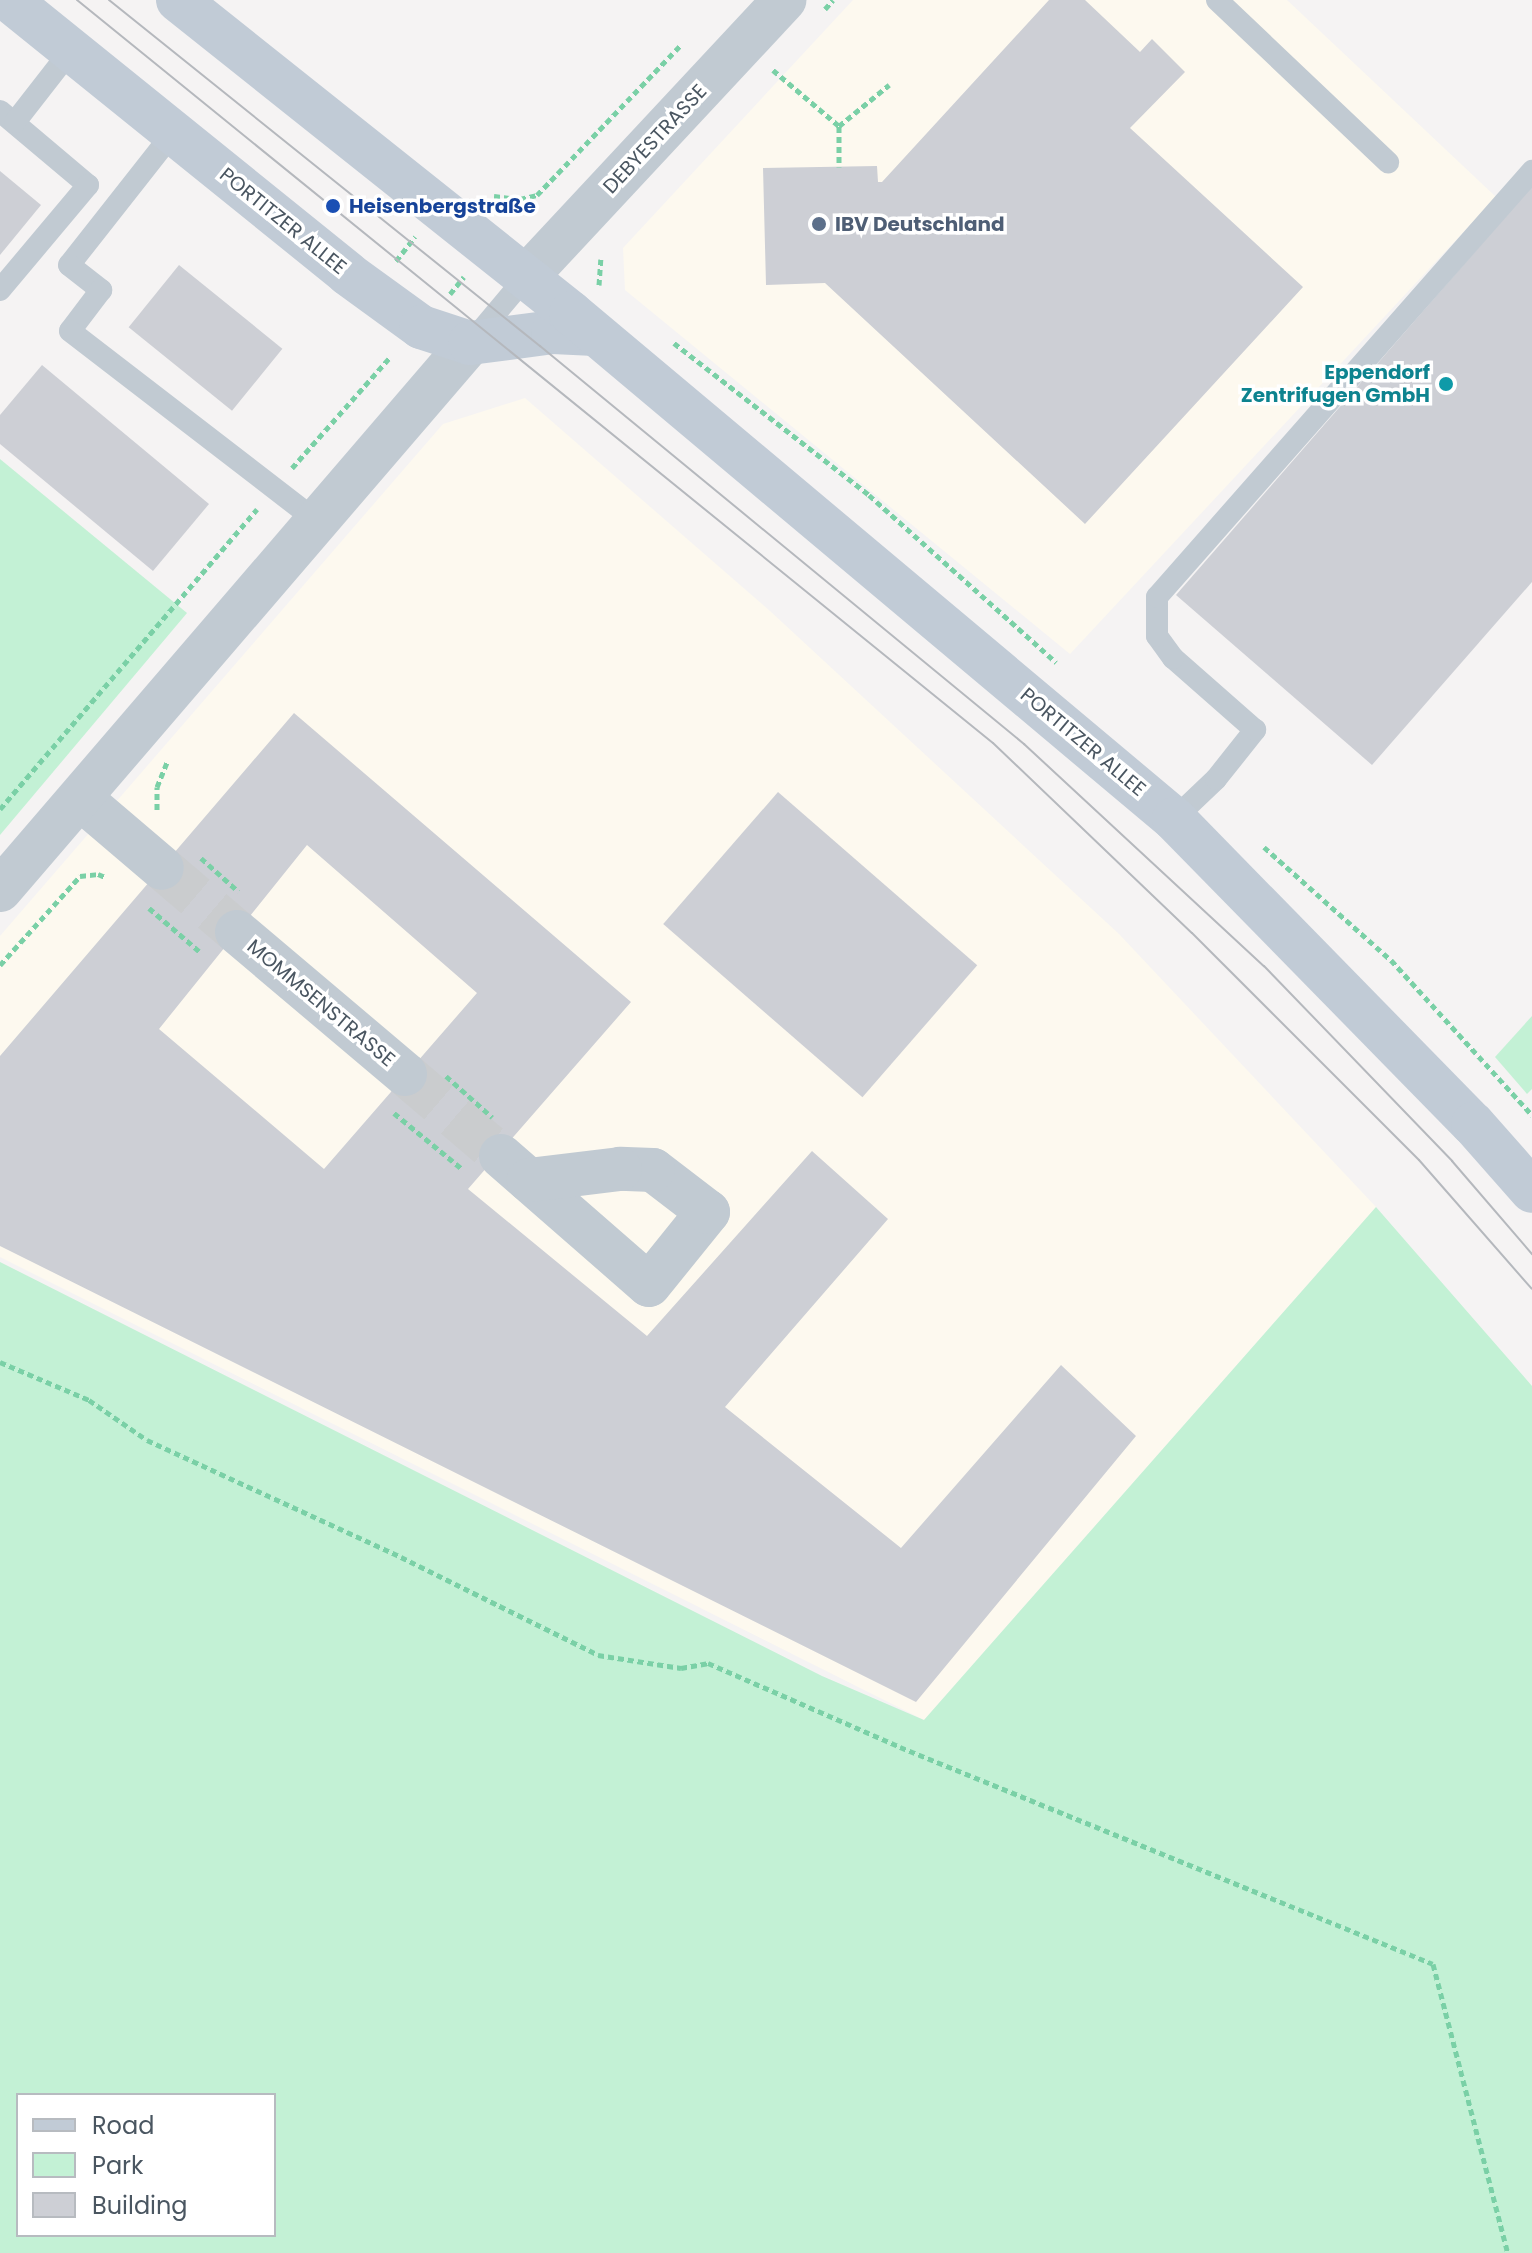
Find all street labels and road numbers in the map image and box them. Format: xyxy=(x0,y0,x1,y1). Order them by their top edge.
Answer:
street label: DEBYESTRASSE xyxy=(598,79,712,199)
street label: PORTITZER ALLEE xyxy=(215,163,351,279)
street label: PORTITZER ALLEE xyxy=(1016,683,1150,801)
street label: MOMMSENSTRASSE xyxy=(242,934,400,1072)

